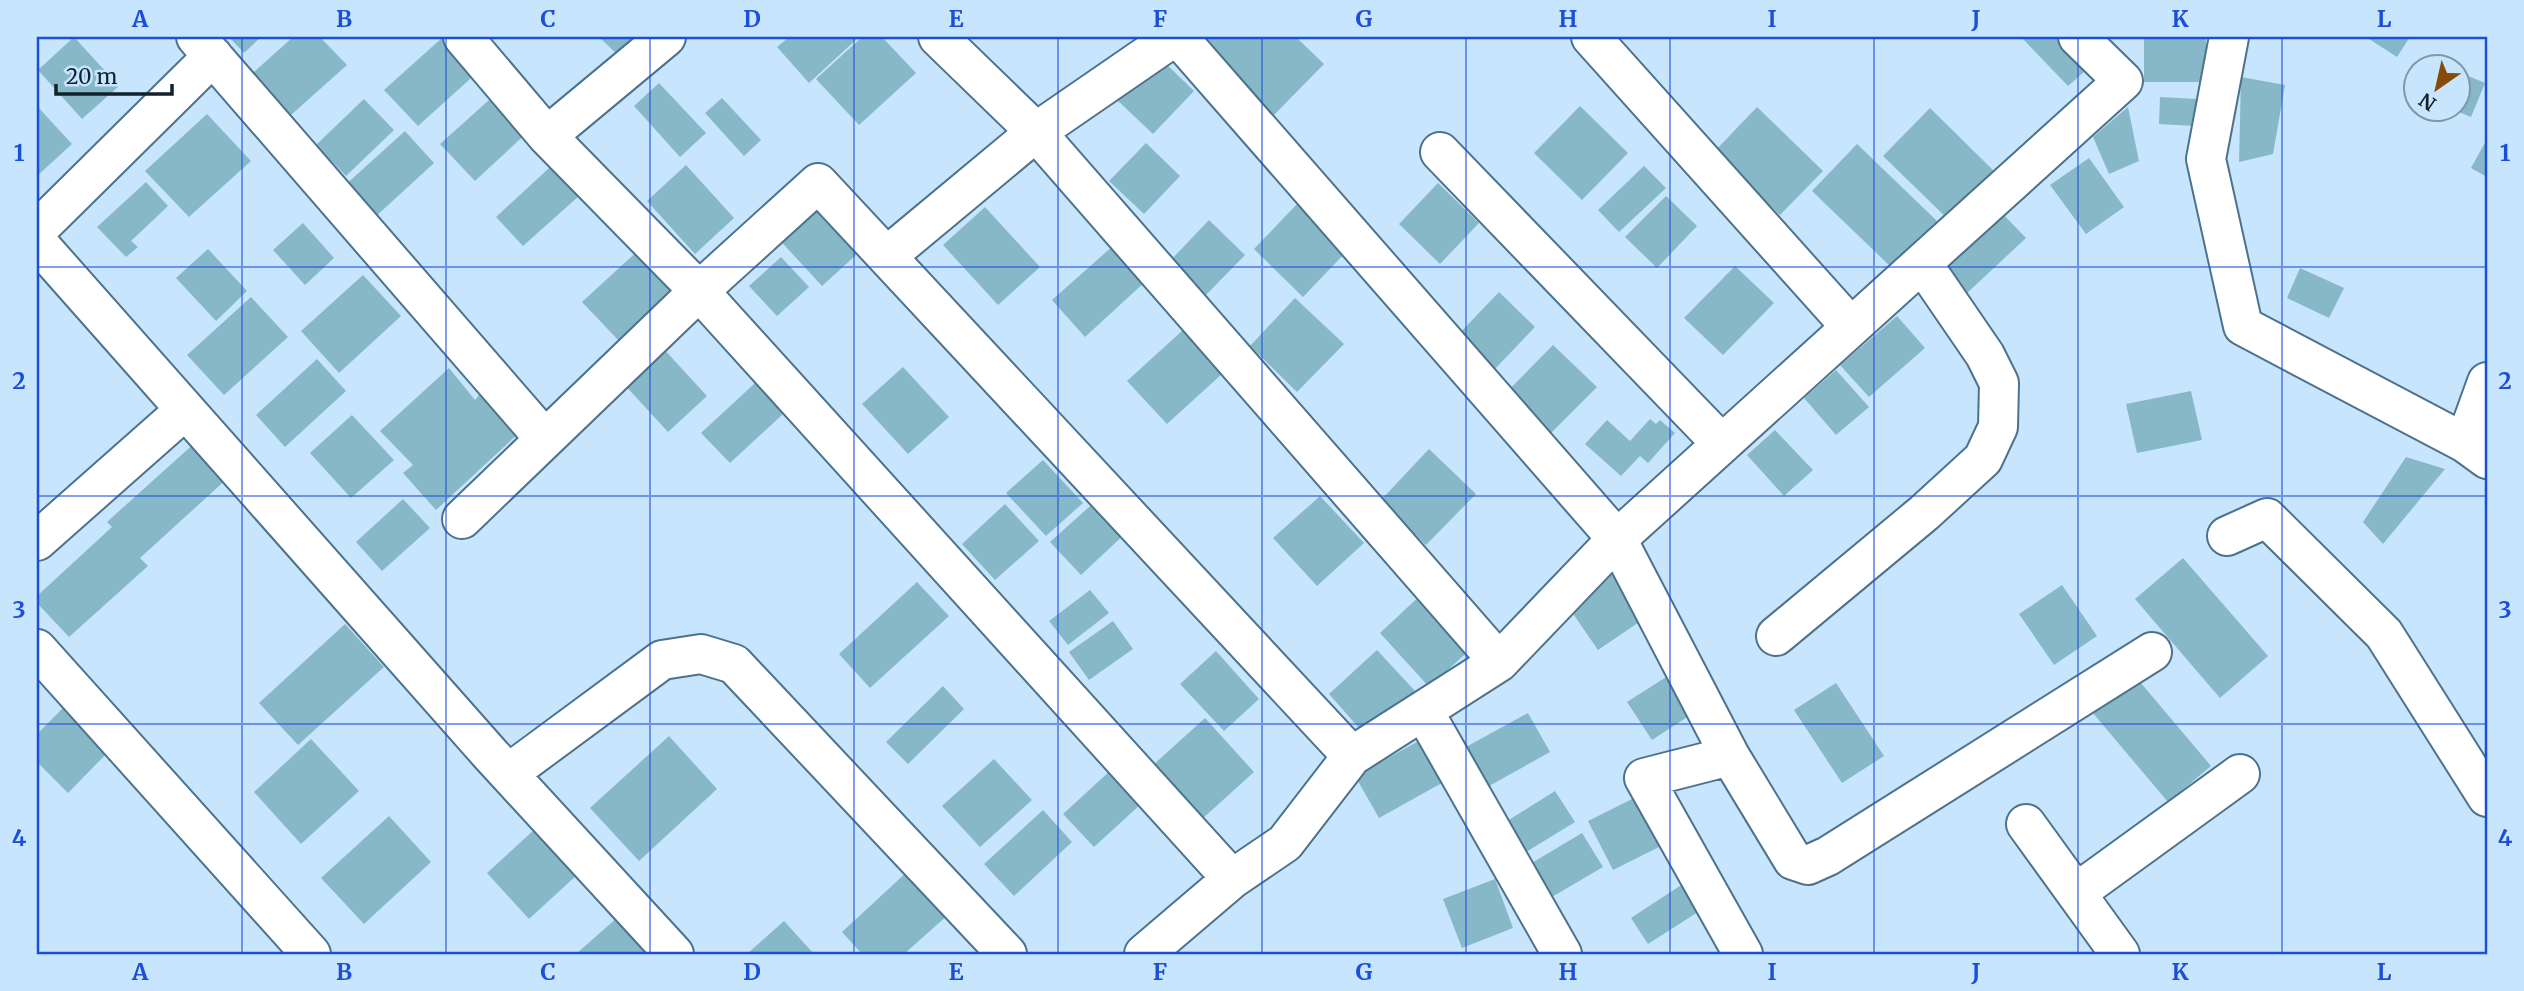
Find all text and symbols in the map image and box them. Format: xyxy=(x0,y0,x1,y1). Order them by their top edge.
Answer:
text: A xyxy=(131,4,149,33)
text: B xyxy=(336,4,352,33)
text: C xyxy=(540,4,556,33)
text: D xyxy=(743,4,761,33)
text: E xyxy=(948,4,964,33)
text: F xyxy=(1153,4,1167,33)
text: G xyxy=(1356,4,1373,33)
text: H xyxy=(1559,4,1578,33)
text: I xyxy=(1767,4,1777,33)
text: J xyxy=(1970,4,1981,33)
text: K xyxy=(2171,4,2189,33)
text: L xyxy=(2377,4,2392,33)
scale bar xyxy=(56,52,172,96)
north arrow xyxy=(2402,52,2472,122)
text: 20 m xyxy=(66,63,118,90)
text: N xyxy=(2415,88,2440,116)
text: 1 xyxy=(14,138,25,167)
text: 1 xyxy=(2500,138,2511,167)
text: 2 xyxy=(12,366,26,395)
text: 2 xyxy=(2498,366,2512,395)
text: 3 xyxy=(12,595,26,624)
text: 3 xyxy=(2498,595,2512,624)
text: 4 xyxy=(12,823,27,852)
text: 4 xyxy=(2498,823,2513,852)
text: A xyxy=(131,957,149,986)
text: B xyxy=(336,957,352,986)
text: C xyxy=(540,957,556,986)
text: D xyxy=(743,957,761,986)
text: E xyxy=(948,957,964,986)
text: F xyxy=(1153,957,1167,986)
text: G xyxy=(1356,957,1373,986)
text: H xyxy=(1559,957,1578,986)
text: I xyxy=(1767,957,1777,986)
text: J xyxy=(1970,957,1981,986)
text: K xyxy=(2171,957,2189,986)
text: L xyxy=(2377,957,2392,986)

